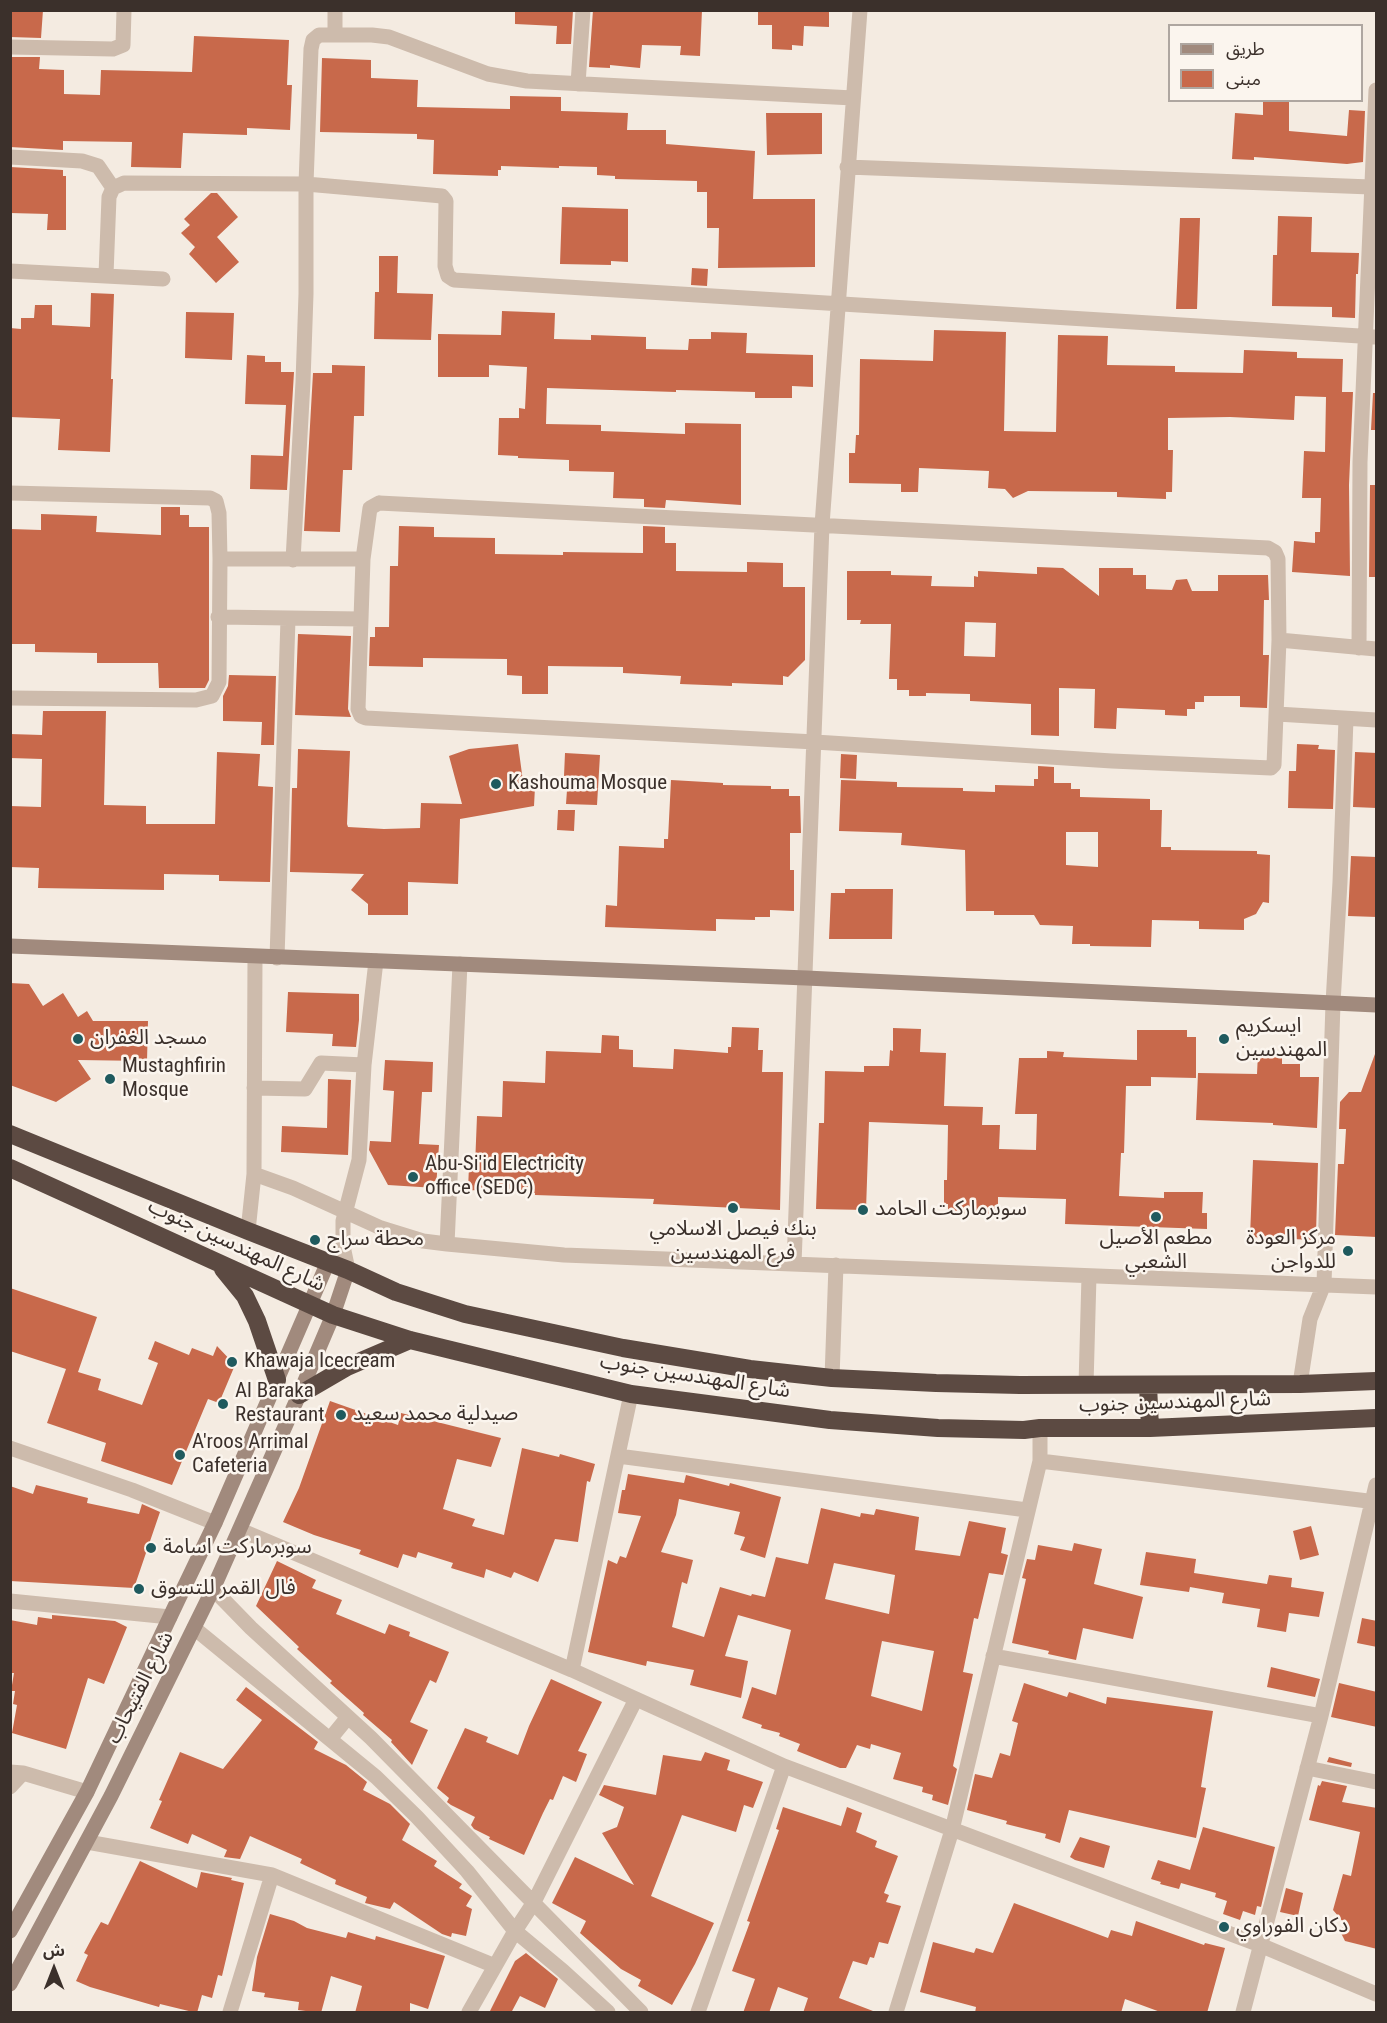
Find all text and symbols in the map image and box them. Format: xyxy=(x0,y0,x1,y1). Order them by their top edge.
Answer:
legend xyxy=(1168,24,1363,102)
text: طريق xyxy=(1226,38,1265,59)
text: مبنى xyxy=(1226,68,1261,89)
place label: Kashouma Mosque xyxy=(508,771,667,797)
marker: Kashouma Mosque xyxy=(489,777,503,791)
place label: ايسكريم المهندسين xyxy=(1236,1014,1327,1064)
place label: مسجد الغفران xyxy=(90,1026,207,1052)
marker: مسجد الغفران xyxy=(71,1032,85,1046)
marker: ايسكريم المهندسين xyxy=(1217,1032,1231,1046)
place label: Mustaghfirin Mosque xyxy=(122,1054,226,1104)
marker: Mustaghfirin Mosque xyxy=(103,1072,117,1086)
place label: Abu-Si'id Electricity office (SEDC) xyxy=(425,1152,584,1202)
marker: Abu-Si'id Electricity office (SEDC) xyxy=(406,1170,420,1184)
street label: شارع المهندسين جنوب xyxy=(144,1194,328,1298)
place label: سوبرماركت الحامد xyxy=(875,1197,1027,1223)
marker: بنك فيصل الاسلامي فرع المهندسين xyxy=(726,1201,740,1215)
marker: سوبرماركت الحامد xyxy=(856,1203,870,1217)
marker: مطعم الأصيل الشعبي xyxy=(1149,1210,1163,1224)
place label: بنك فيصل الاسلامي فرع المهندسين xyxy=(649,1217,817,1267)
place label: مطعم الأصيل الشعبي xyxy=(1100,1226,1212,1276)
place label: مركز العودة للدواجن xyxy=(1246,1226,1336,1276)
place label: محطة سراج xyxy=(327,1227,424,1253)
marker: محطة سراج xyxy=(308,1233,322,1247)
marker: مركز العودة للدواجن xyxy=(1341,1244,1355,1258)
place label: Khawaja Icecream xyxy=(244,1349,395,1375)
street label: شارع المهندسين جنوب xyxy=(598,1350,792,1404)
marker: Khawaja Icecream xyxy=(225,1355,239,1369)
place label: Al Baraka Restaurant xyxy=(235,1379,324,1429)
street label: شارع المهندسين جنوب xyxy=(1079,1387,1271,1419)
marker: Al Baraka Restaurant xyxy=(216,1397,230,1411)
place label: صيدلية محمد سعيد xyxy=(353,1402,518,1428)
marker: صيدلية محمد سعيد xyxy=(334,1408,348,1422)
place label: A'roos Arrimal Cafeteria xyxy=(192,1430,309,1480)
marker: A'roos Arrimal Cafeteria xyxy=(173,1448,187,1462)
place label: سوبرماركت اسامة xyxy=(163,1535,312,1561)
marker: سوبرماركت اسامة xyxy=(144,1541,158,1555)
place label: فال القمر للتسوق xyxy=(151,1576,296,1602)
marker: فال القمر للتسوق xyxy=(132,1582,146,1596)
street label: شارع الفتيحاب xyxy=(102,1628,180,1748)
place label: دكان الفوراوي xyxy=(1236,1914,1348,1940)
marker: دكان الفوراوي xyxy=(1217,1920,1231,1934)
north arrow xyxy=(24,1939,84,1999)
text: ش xyxy=(43,1941,65,1960)

